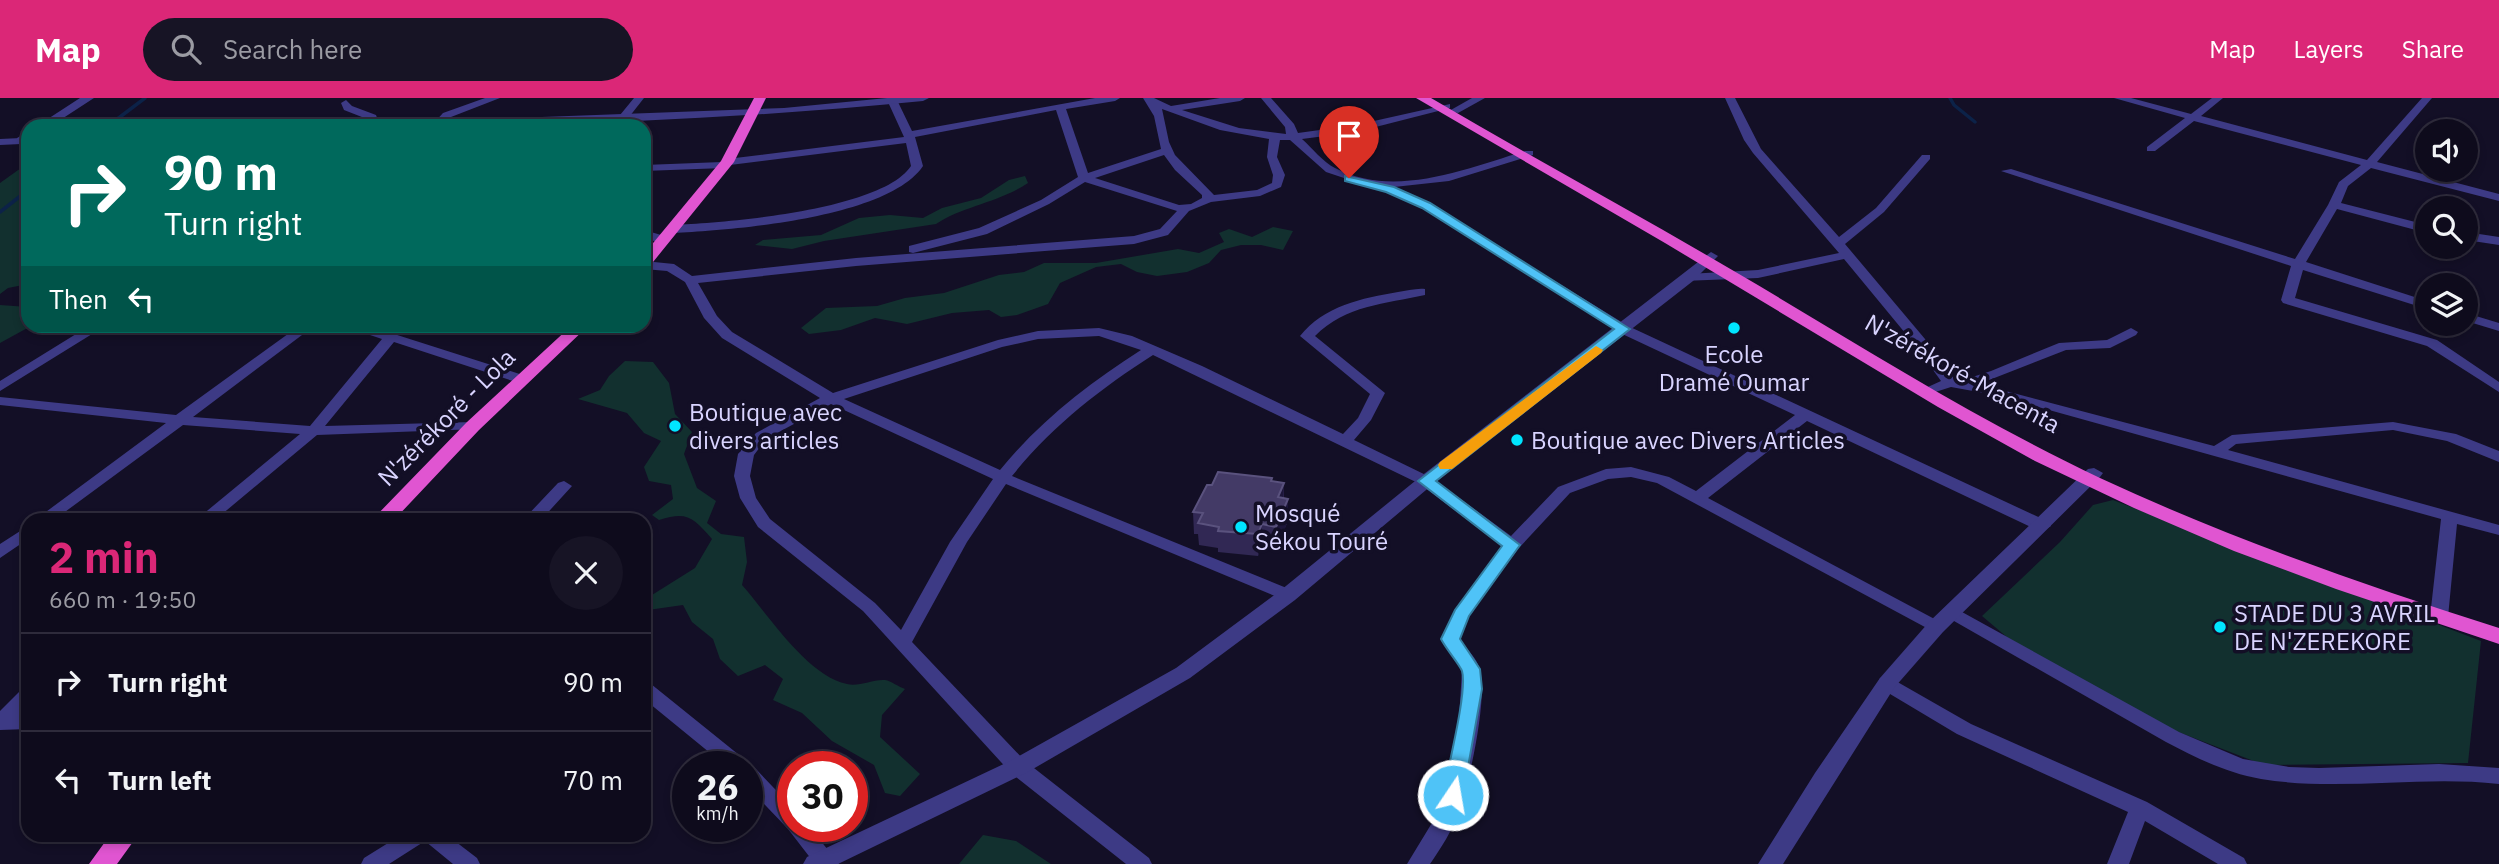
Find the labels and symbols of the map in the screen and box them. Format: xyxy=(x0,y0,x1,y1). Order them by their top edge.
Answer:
pin xyxy=(1319,106,1379,178)
street label: N'zérékoré-Macenta xyxy=(1860,306,2067,440)
marker: Ecole Dramé Oumar xyxy=(1726,320,1742,336)
place label: Ecole Dramé Oumar xyxy=(1659,338,1810,398)
street label: N'zérékoré - Lola xyxy=(370,341,522,493)
place label: Boutique avec divers articles xyxy=(689,396,842,456)
marker: Boutique avec divers articles xyxy=(667,418,683,434)
place label: Boutique avec Divers Articles xyxy=(1531,424,1845,456)
marker: Boutique avec Divers Articles xyxy=(1509,432,1525,448)
place label: Mosqué Sékou Touré xyxy=(1255,497,1388,557)
marker: Mosqué Sékou Touré xyxy=(1233,519,1249,535)
place label: STADE DU 3 AVRIL DE N'ZEREKORE xyxy=(2234,597,2435,657)
marker: STADE DU 3 AVRIL DE N'ZEREKORE xyxy=(2212,619,2228,635)
speed limit sign: 30 xyxy=(777,751,868,842)
position arrow xyxy=(1416,758,1490,832)

